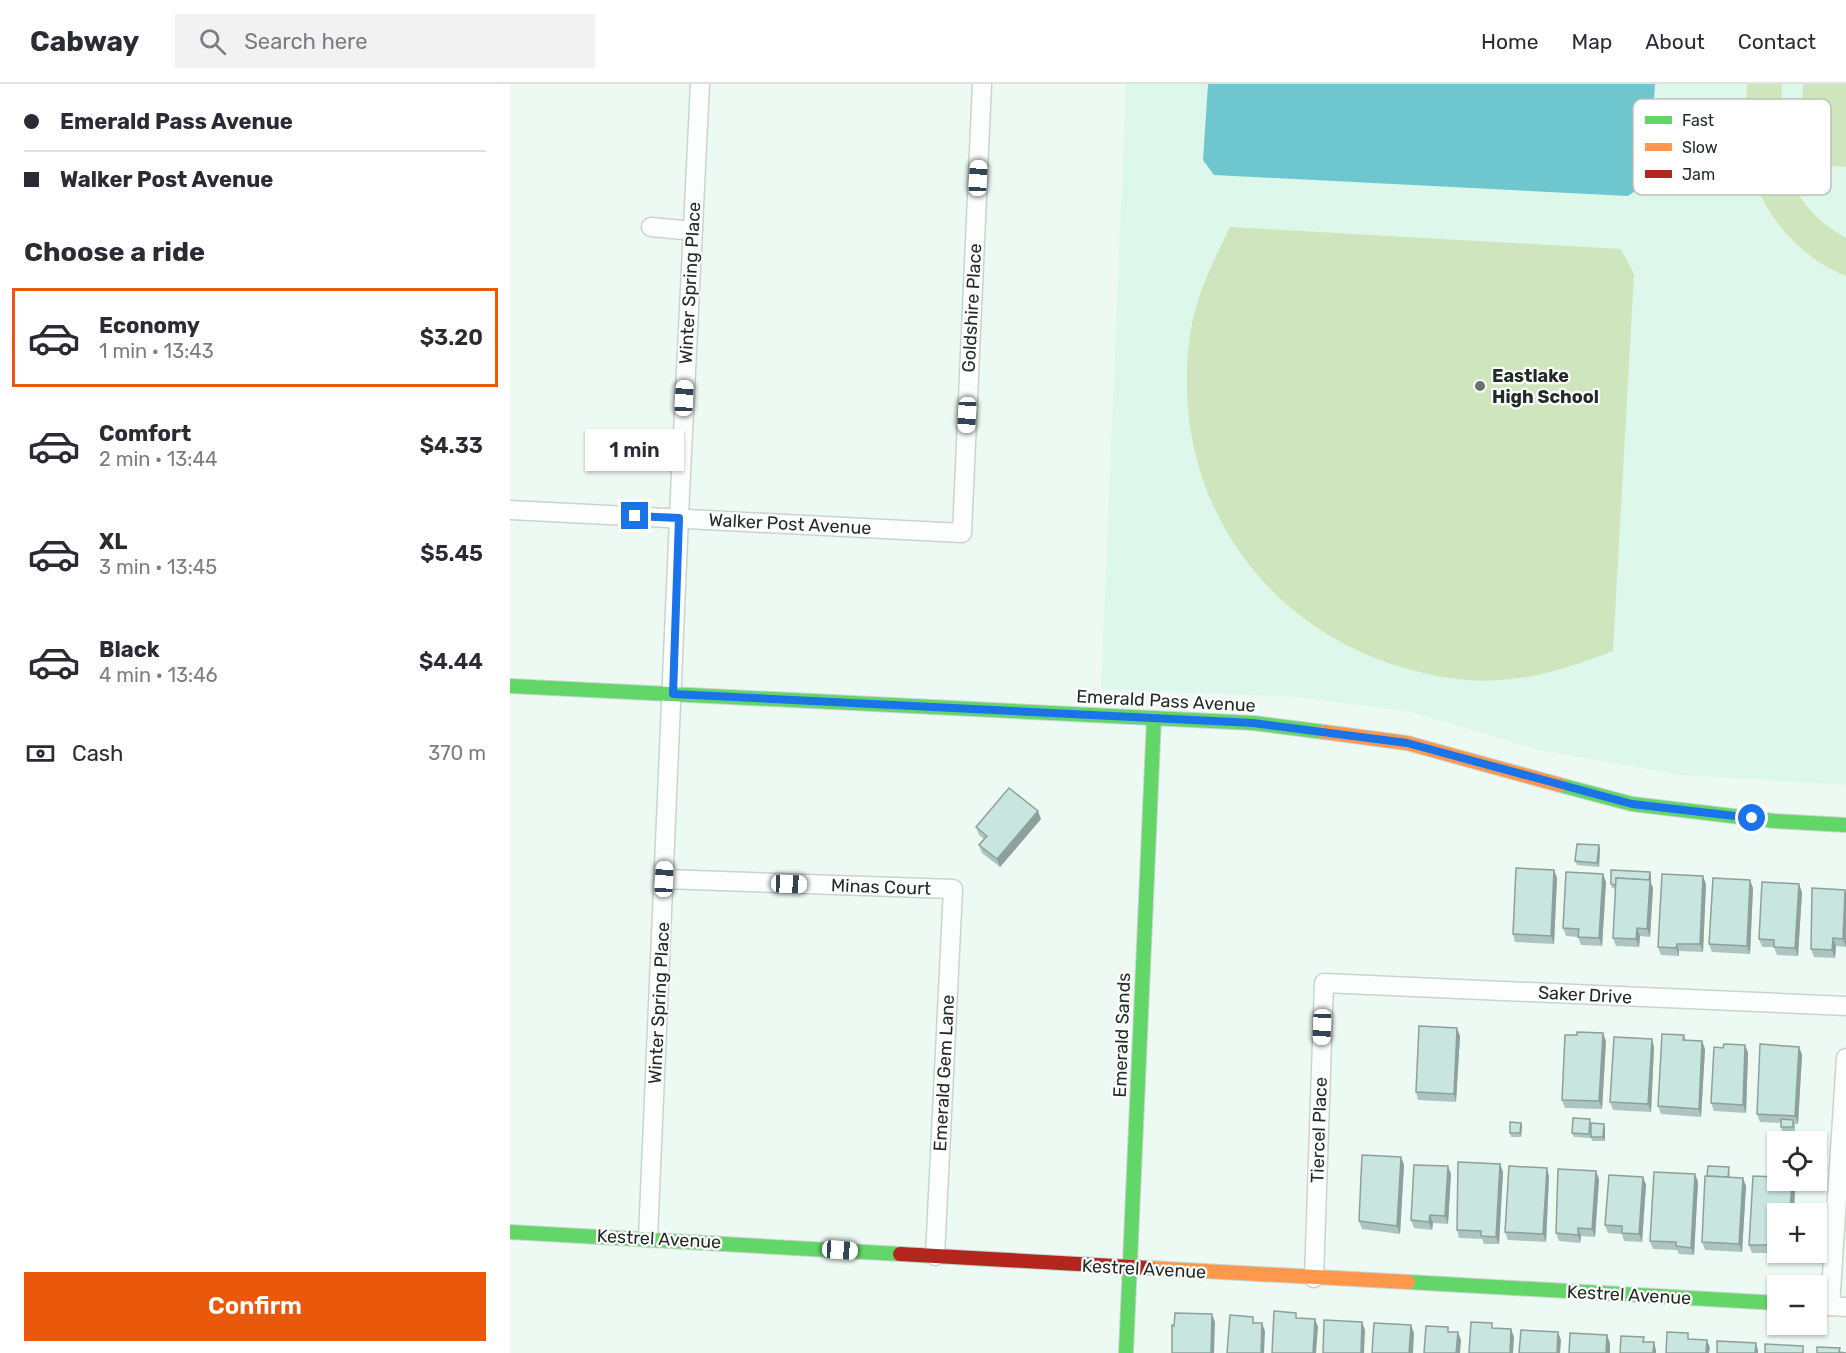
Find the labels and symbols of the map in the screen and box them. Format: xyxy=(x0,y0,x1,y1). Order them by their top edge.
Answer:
legend xyxy=(1633,99,1831,195)
text: Fast xyxy=(1682,111,1714,130)
text: Slow xyxy=(1682,138,1718,157)
car xyxy=(968,160,988,196)
text: Jam xyxy=(1682,165,1715,184)
street label: Winter Spring Place xyxy=(675,201,705,365)
street label: Goldshire Place xyxy=(958,243,986,373)
place label: Eastlake High School xyxy=(1492,365,1599,408)
marker: Eastlake High School xyxy=(1473,379,1487,393)
car xyxy=(674,380,694,416)
car xyxy=(957,397,977,433)
callout: 1 min xyxy=(586,429,684,471)
route end xyxy=(621,502,648,529)
street label: Walker Post Avenue xyxy=(708,509,872,539)
street label: Emerald Pass Avenue xyxy=(1076,685,1256,717)
route start xyxy=(1738,804,1765,831)
car xyxy=(654,861,674,897)
car xyxy=(771,874,807,894)
street label: Minas Court xyxy=(831,874,931,900)
street label: Winter Spring Place xyxy=(644,921,674,1085)
street label: Emerald Sands xyxy=(1109,972,1135,1098)
street label: Saker Drive xyxy=(1537,982,1633,1008)
street label: Emerald Gem Lane xyxy=(929,994,959,1152)
car xyxy=(1312,1009,1332,1045)
street label: Tiercel Place xyxy=(1306,1077,1332,1183)
street label: Kestrel Avenue xyxy=(596,1225,722,1253)
car xyxy=(821,1240,859,1260)
street label: Kestrel Avenue xyxy=(1081,1255,1207,1283)
street label: Kestrel Avenue xyxy=(1566,1281,1692,1309)

